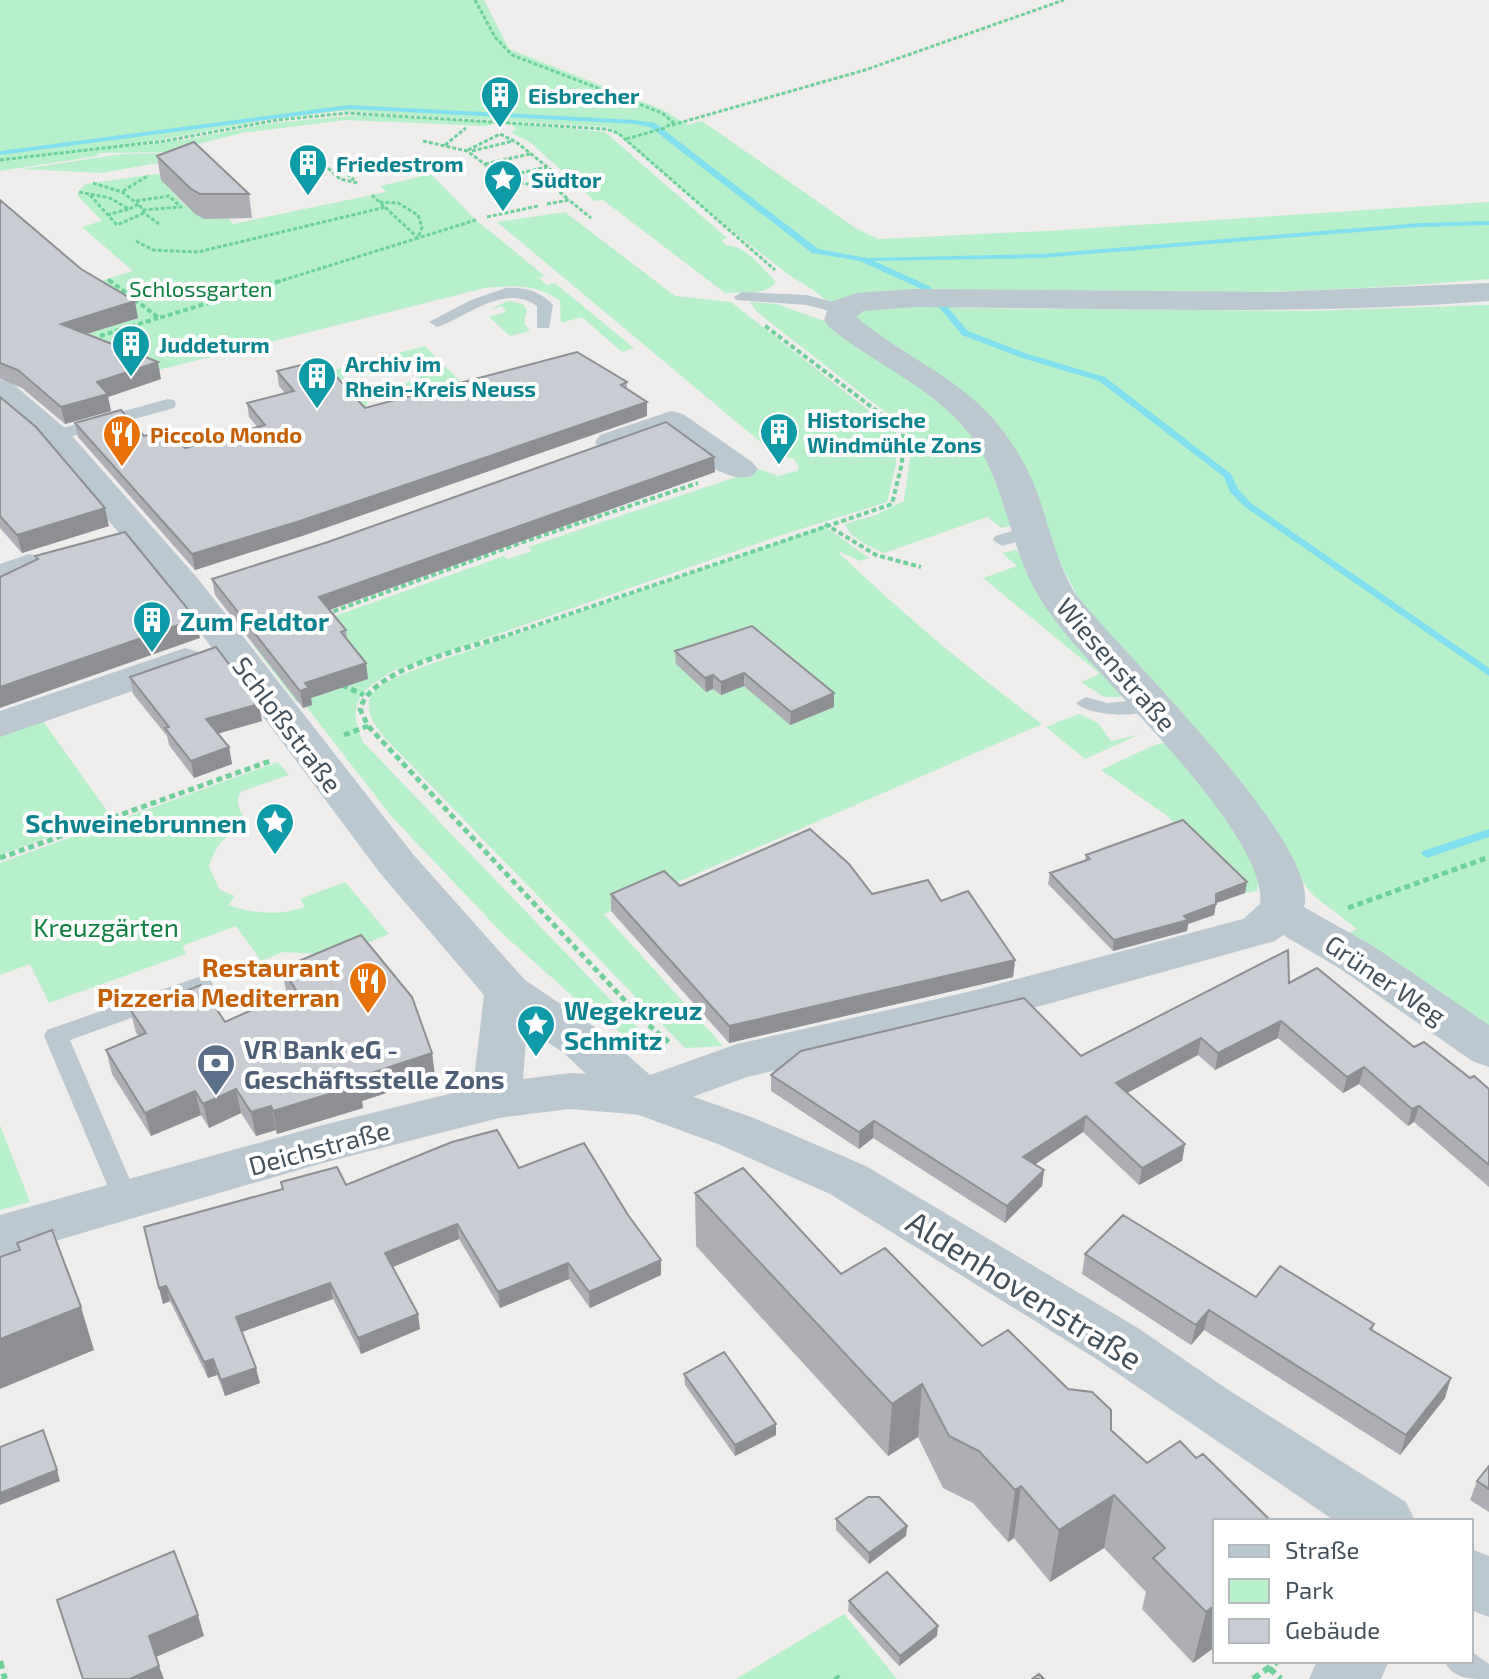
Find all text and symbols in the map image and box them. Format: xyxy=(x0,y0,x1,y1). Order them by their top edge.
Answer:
building icon: Eisbrecher xyxy=(479,74,521,129)
place label: Eisbrecher xyxy=(528,82,640,108)
building icon: Friedestrom xyxy=(287,142,329,197)
place label: Friedestrom xyxy=(336,150,464,176)
place icon: Südtor xyxy=(482,158,524,213)
place label: Südtor xyxy=(531,166,602,192)
park label: Schlossgarten xyxy=(129,275,273,301)
building icon: Juddeturm xyxy=(110,323,152,378)
place label: Juddeturm xyxy=(159,331,270,357)
place label: Archiv im Rhein-Kreis Neuss xyxy=(345,350,536,401)
building icon: Archiv im Rhein-Kreis Neuss xyxy=(296,355,338,410)
place label: Historische Windmühle Zons xyxy=(807,406,982,457)
building icon: Historische Windmühle Zons xyxy=(758,411,800,466)
restaurant icon: Piccolo Mondo xyxy=(101,413,143,468)
place label: Piccolo Mondo xyxy=(150,421,302,447)
street label: Wiesenstraße xyxy=(1051,591,1183,737)
building icon: Zum Feldtor xyxy=(131,599,173,654)
place label: Zum Feldtor xyxy=(180,605,329,636)
street label: Schloßstraße xyxy=(227,650,349,798)
place icon: Schweinebrunnen xyxy=(254,801,296,856)
place label: Schweinebrunnen xyxy=(25,807,247,838)
park label: Kreuzgärten xyxy=(33,911,179,942)
street label: Grüner Weg xyxy=(1320,927,1452,1031)
place label: Restaurant Pizzeria Mediterran xyxy=(97,951,340,1012)
restaurant icon: Restaurant Pizzeria Mediterran xyxy=(347,960,389,1015)
place label: Wegekreuz Schmitz xyxy=(564,994,702,1055)
place icon: Wegekreuz Schmitz xyxy=(515,1003,557,1058)
place label: VR Bank eG - Geschäftsstelle Zons xyxy=(244,1033,504,1094)
bank icon: VR Bank eG - Geschäftsstelle Zons xyxy=(195,1042,237,1097)
street label: Deichstraße xyxy=(245,1113,393,1181)
street label: Aldenhovenstraße xyxy=(900,1201,1150,1377)
legend xyxy=(1213,1519,1473,1663)
text: Straße xyxy=(1285,1535,1359,1564)
text: Park xyxy=(1285,1575,1334,1604)
text: Gebäude xyxy=(1285,1615,1380,1644)

